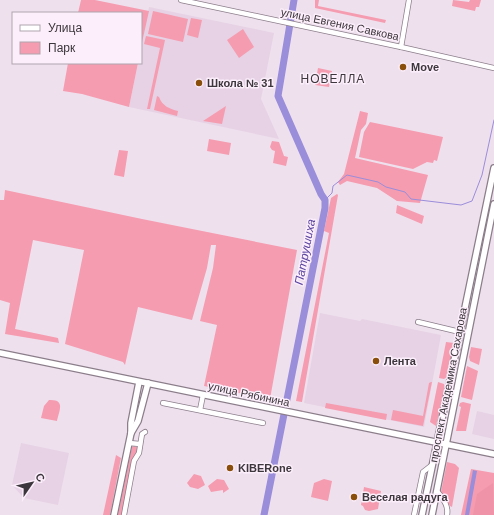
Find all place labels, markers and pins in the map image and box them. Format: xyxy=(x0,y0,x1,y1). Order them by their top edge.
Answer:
place label: Move xyxy=(411,61,439,73)
marker: Move xyxy=(398,62,408,72)
place label: Школа № 31 xyxy=(207,77,274,89)
marker: Школа № 31 xyxy=(194,78,204,88)
place label: Лента xyxy=(384,355,417,367)
marker: Лента xyxy=(371,356,381,366)
place label: KIBERone xyxy=(238,462,292,474)
marker: KIBERone xyxy=(225,463,235,473)
place label: Веселая радуга xyxy=(362,491,448,503)
marker: Веселая радуга xyxy=(349,492,359,502)

